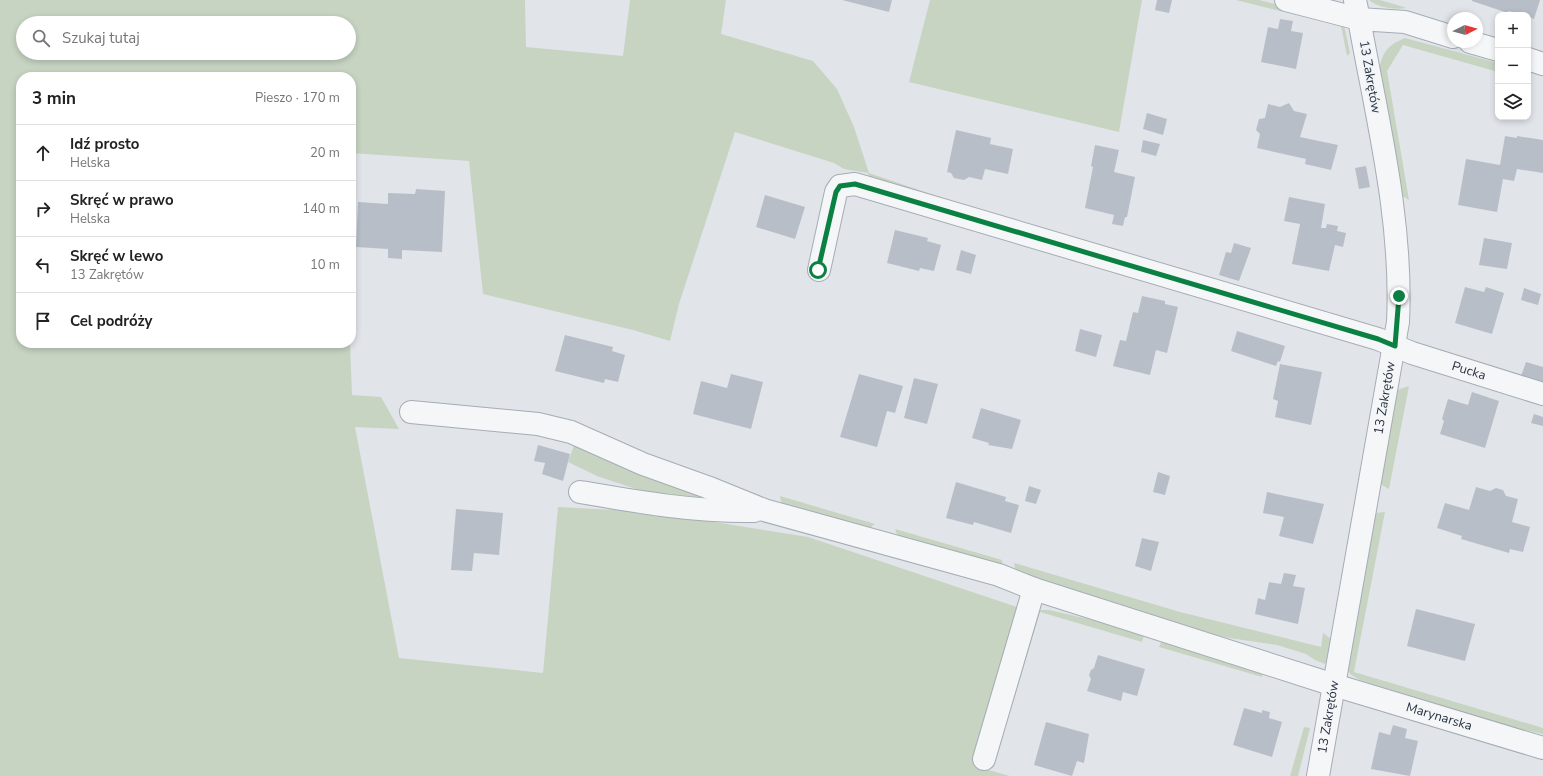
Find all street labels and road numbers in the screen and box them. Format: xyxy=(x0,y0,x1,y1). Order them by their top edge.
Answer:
street label: 13 Zakrętów xyxy=(1355,39,1385,115)
street label: Pucka xyxy=(1450,357,1488,385)
street label: 13 Zakrętów xyxy=(1369,360,1400,436)
street label: 13 Zakrętów xyxy=(1313,679,1344,755)
street label: Marynarska xyxy=(1404,698,1474,735)

